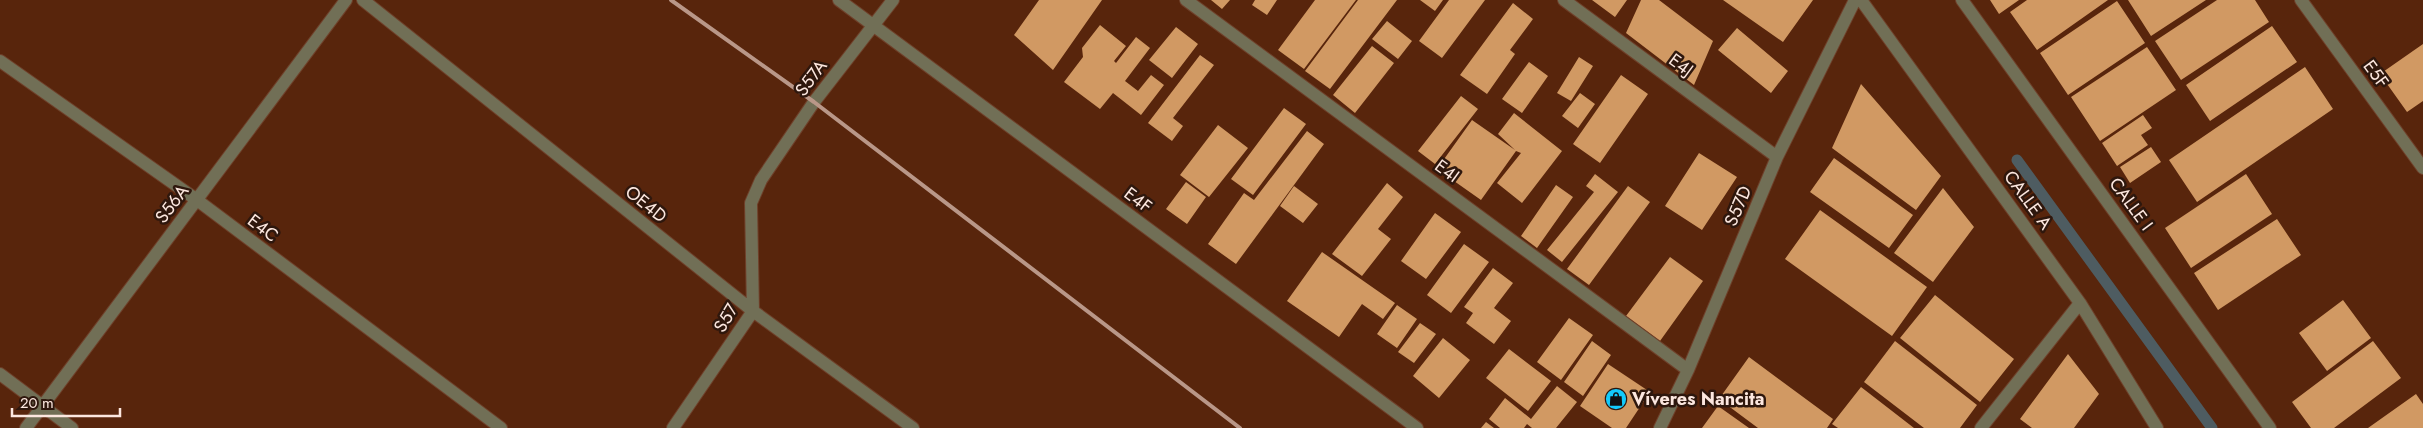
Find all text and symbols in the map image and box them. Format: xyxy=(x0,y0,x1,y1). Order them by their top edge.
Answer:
street label: E4J xyxy=(1663,47,1699,83)
street label: S57A xyxy=(789,54,833,102)
street label: E5F xyxy=(2357,55,2395,93)
street label: E4I xyxy=(1429,153,1465,189)
street label: CALLE A xyxy=(1998,165,2058,235)
street label: CALLE I xyxy=(2103,172,2159,236)
street label: S56A xyxy=(149,179,195,229)
street label: OE4D xyxy=(620,179,672,229)
street label: E4F xyxy=(1118,181,1158,219)
street label: S57D xyxy=(1718,182,1758,230)
street label: E4C xyxy=(242,208,284,248)
street label: S57 xyxy=(707,298,745,337)
scale bar xyxy=(12,386,120,418)
place label: Víveres Nancita xyxy=(1631,386,1764,412)
shop icon: Víveres Nancita xyxy=(1604,387,1628,411)
text: 20 m xyxy=(20,392,54,414)

